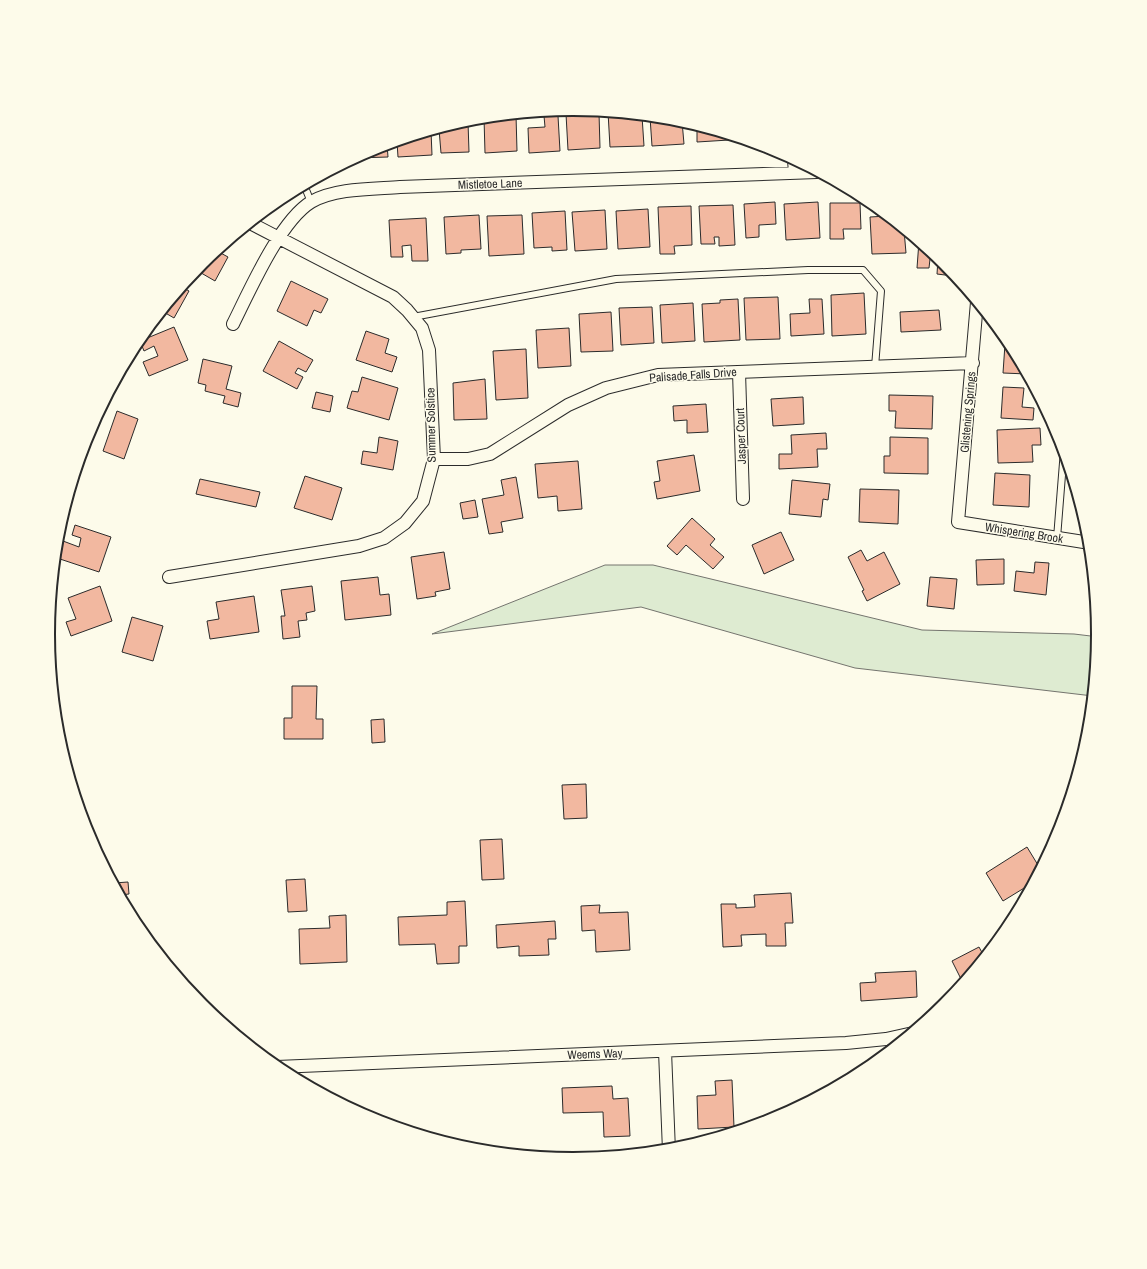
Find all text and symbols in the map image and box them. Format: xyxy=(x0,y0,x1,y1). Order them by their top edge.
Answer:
street label: Mistletoe Lane xyxy=(457,175,523,193)
street label: Palisade Falls Drive xyxy=(649,364,737,386)
street label: Glistening Springs xyxy=(956,371,980,453)
street label: Summer Solstice xyxy=(422,387,440,463)
street label: Jasper Court xyxy=(732,407,750,464)
street label: Whispering Brook xyxy=(984,519,1064,547)
street label: Weems Way xyxy=(567,1045,623,1063)

